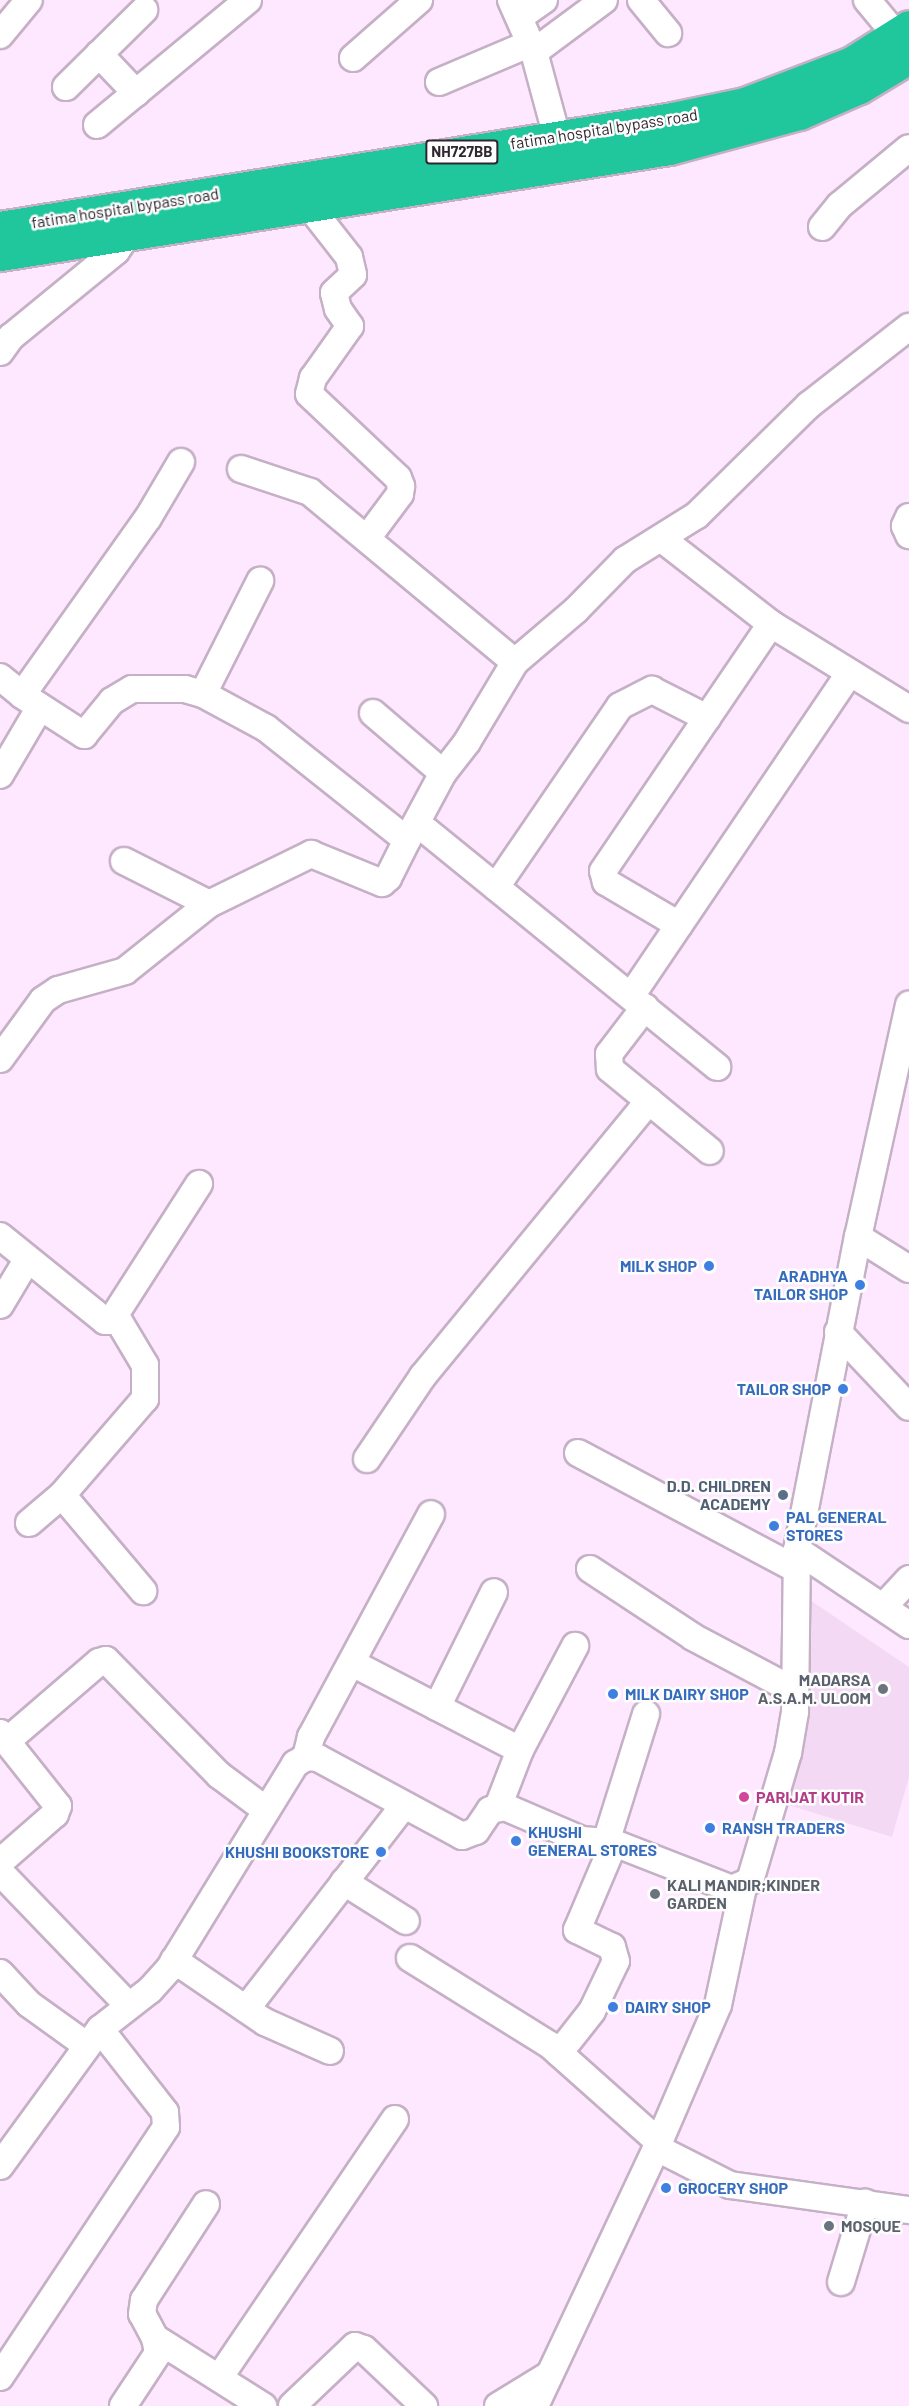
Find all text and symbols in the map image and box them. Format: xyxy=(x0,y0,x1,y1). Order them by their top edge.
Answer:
street label: fatima hospital bypass road xyxy=(509,105,699,153)
road number: NH727BB xyxy=(424,140,500,164)
street label: fatima hospital bypass road xyxy=(30,184,220,232)
place label: MILK SHOP xyxy=(620,1256,697,1276)
marker: MILK SHOP xyxy=(702,1259,716,1273)
place label: ARADHYA TAILOR SHOP xyxy=(754,1266,848,1304)
marker: ARADHYA TAILOR SHOP xyxy=(853,1278,867,1292)
place label: TAILOR SHOP xyxy=(737,1379,831,1399)
marker: TAILOR SHOP xyxy=(836,1382,850,1396)
place label: D.D. CHILDREN ACADEMY xyxy=(667,1476,771,1514)
marker: D.D. CHILDREN ACADEMY xyxy=(776,1488,790,1502)
place label: PAL GENERAL STORES xyxy=(786,1507,887,1545)
marker: PAL GENERAL STORES xyxy=(767,1519,781,1533)
place label: MADARSA A.S.A.M. ULOOM xyxy=(758,1670,871,1708)
marker: MADARSA A.S.A.M. ULOOM xyxy=(876,1682,890,1696)
place label: MILK DAIRY SHOP xyxy=(625,1684,749,1704)
marker: MILK DAIRY SHOP xyxy=(606,1687,620,1701)
place label: PARIJAT KUTIR xyxy=(756,1787,864,1807)
marker: PARIJAT KUTIR xyxy=(737,1790,751,1804)
place label: RANSH TRADERS xyxy=(722,1818,845,1838)
marker: RANSH TRADERS xyxy=(703,1821,717,1835)
place label: KHUSHI GENERAL STORES xyxy=(528,1822,657,1860)
marker: KHUSHI GENERAL STORES xyxy=(509,1834,523,1848)
place label: KHUSHI BOOKSTORE xyxy=(225,1842,369,1862)
marker: KHUSHI BOOKSTORE xyxy=(374,1845,388,1859)
place label: KALI MANDIR;KINDER GARDEN xyxy=(667,1875,820,1913)
marker: KALI MANDIR;KINDER GARDEN xyxy=(648,1887,662,1901)
place label: DAIRY SHOP xyxy=(625,1997,711,2017)
marker: DAIRY SHOP xyxy=(606,2000,620,2014)
place label: GROCERY SHOP xyxy=(678,2178,788,2198)
marker: GROCERY SHOP xyxy=(659,2181,673,2195)
place label: MOSQUE xyxy=(841,2216,901,2236)
marker: MOSQUE xyxy=(822,2219,836,2233)

